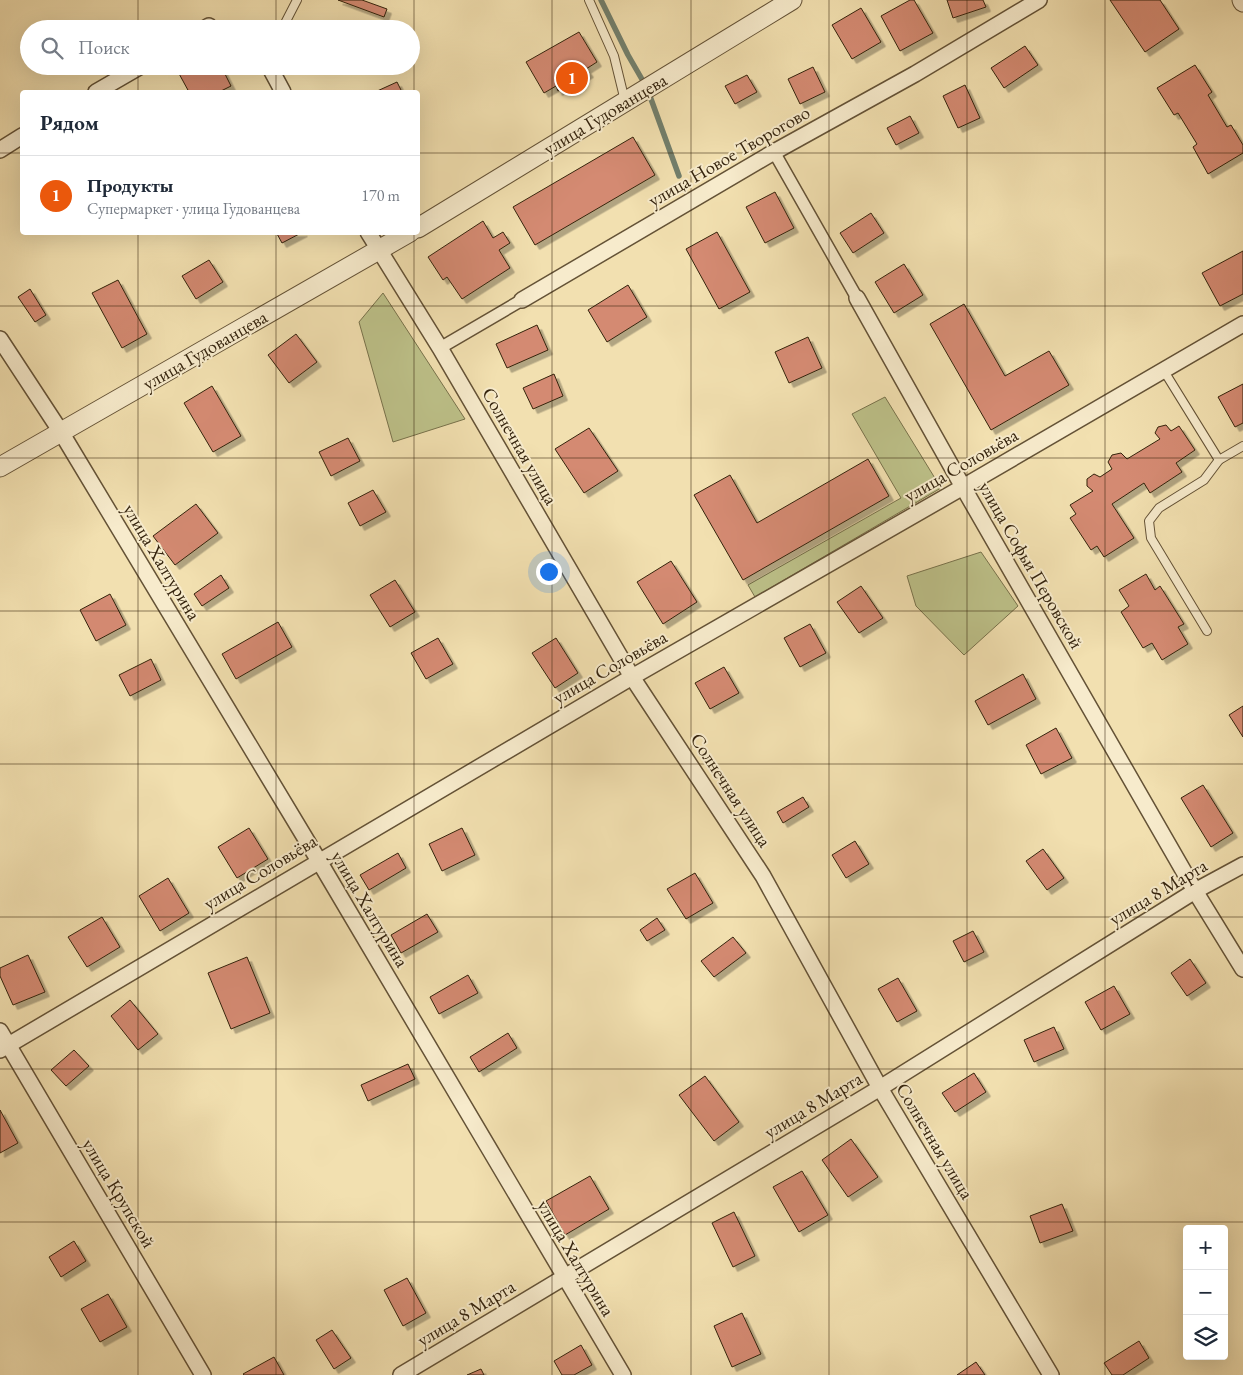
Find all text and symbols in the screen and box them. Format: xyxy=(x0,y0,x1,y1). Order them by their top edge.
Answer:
search box xyxy=(20,20,420,75)
icon: search xyxy=(38,34,66,62)
text: Поиск xyxy=(78,35,130,60)
pin: 1 xyxy=(556,59,588,97)
street label: улица Гудованцева xyxy=(538,67,672,161)
street label: улица Новое Творогово xyxy=(644,99,814,213)
text: Рядом xyxy=(40,109,99,136)
text: Продукты xyxy=(87,173,173,198)
text: 1 xyxy=(52,185,60,206)
text: 170 m xyxy=(361,185,400,206)
text: Супермаркет · улица Гудованцева xyxy=(87,198,300,219)
street label: улица Гудованцева xyxy=(138,304,272,396)
street label: Солнечная улица xyxy=(476,383,564,510)
street label: улица Соловьёва xyxy=(899,422,1023,508)
street label: улица Софьи Перовской xyxy=(973,477,1089,653)
street label: улица Халтурина xyxy=(117,499,207,625)
your location xyxy=(536,559,562,585)
street label: улица Соловьёва xyxy=(548,624,672,710)
street label: Солнечная улица xyxy=(685,728,778,852)
street label: улица Соловьёва xyxy=(199,828,322,916)
street label: улица Халтурина xyxy=(325,846,415,972)
street label: улица 8 Марта xyxy=(1104,853,1212,931)
street label: улица 8 Марта xyxy=(759,1066,867,1144)
street label: Солнечная улица xyxy=(890,1078,980,1204)
street label: улица Крупской xyxy=(76,1134,162,1252)
street label: улица Халтурина xyxy=(531,1195,621,1321)
map controls xyxy=(1183,1225,1228,1360)
button: + xyxy=(1183,1225,1228,1270)
button: − xyxy=(1183,1270,1228,1315)
street label: улица 8 Марта xyxy=(412,1274,520,1352)
button: layers xyxy=(1183,1315,1228,1360)

